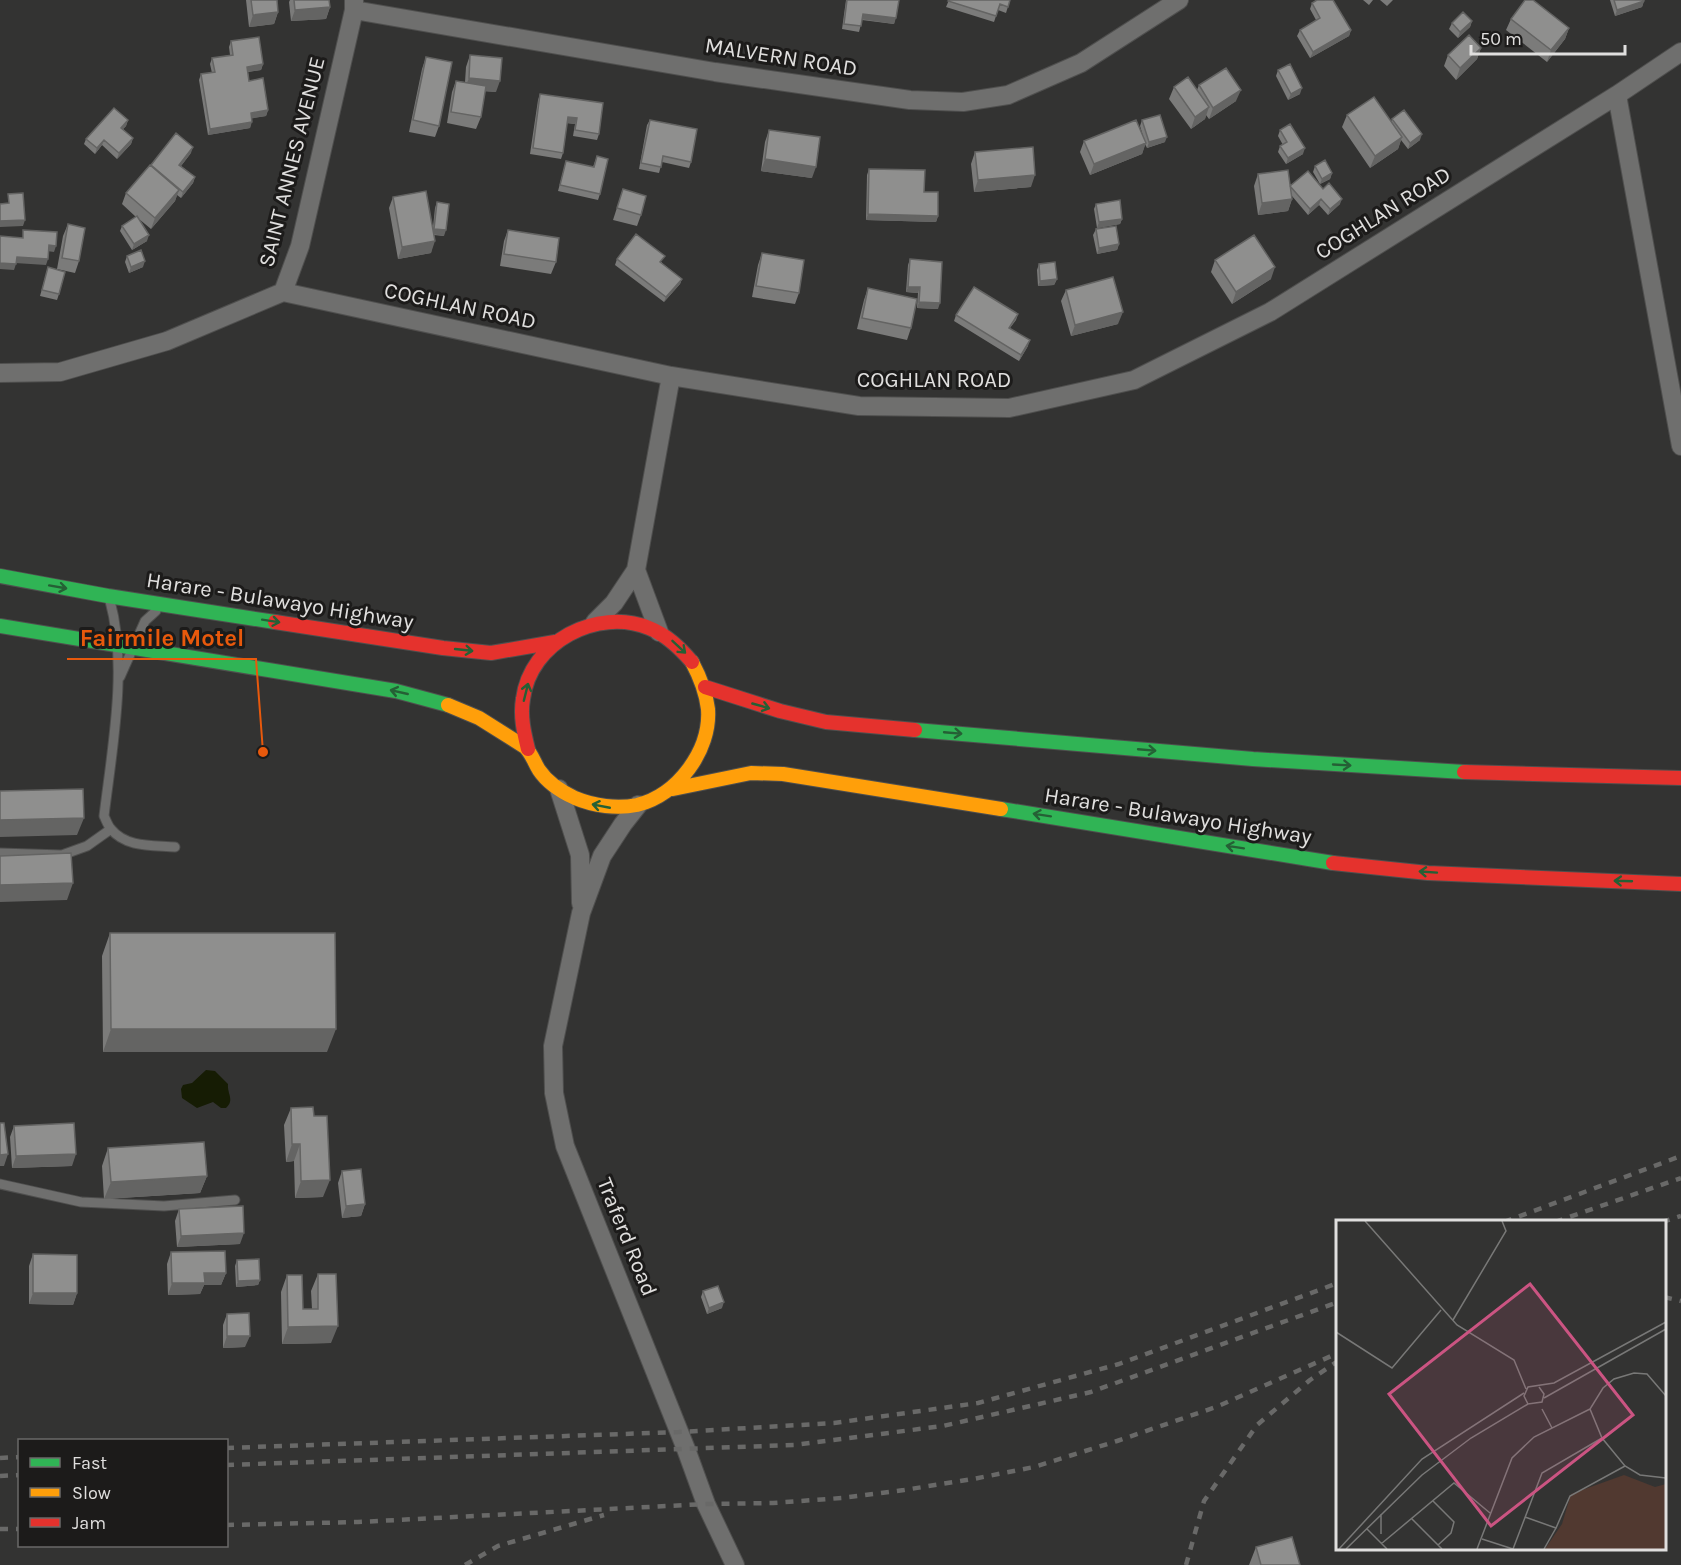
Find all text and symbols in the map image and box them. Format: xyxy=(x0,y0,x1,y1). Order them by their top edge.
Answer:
scale bar xyxy=(1471,18,1626,56)
text: 50 m xyxy=(1480,28,1522,50)
street label: MALVERN ROAD xyxy=(703,32,859,82)
street label: SAINT ANNES AVENUE xyxy=(253,54,331,270)
street label: COGHLAN ROAD xyxy=(1311,161,1455,265)
street label: COGHLAN ROAD xyxy=(382,277,538,335)
street label: COGHLAN ROAD xyxy=(857,367,1011,393)
street label: Harare - Bulawayo Highway xyxy=(144,567,416,635)
one-way arrow xyxy=(47,582,67,593)
one-way arrow xyxy=(260,616,280,627)
callout: Fairmile Motel xyxy=(67,617,256,659)
text: Fairmile Motel xyxy=(80,624,244,652)
one-way arrow xyxy=(671,640,686,654)
one-way arrow xyxy=(453,645,473,656)
one-way arrow xyxy=(520,683,532,702)
one-way arrow xyxy=(390,686,410,697)
one-way arrow xyxy=(751,701,770,712)
one-way arrow xyxy=(943,728,963,739)
one-way arrow xyxy=(1137,744,1157,755)
one-way arrow xyxy=(1331,760,1351,771)
street label: Harare - Bulawayo Highway xyxy=(1042,782,1314,850)
one-way arrow xyxy=(592,800,612,811)
one-way arrow xyxy=(1033,809,1053,820)
one-way arrow xyxy=(1225,841,1245,852)
one-way arrow xyxy=(1418,867,1438,878)
one-way arrow xyxy=(1613,876,1633,887)
street label: Traferd Road xyxy=(592,1174,662,1300)
inset map xyxy=(1336,1220,1666,1550)
legend xyxy=(18,1439,228,1547)
text: Fast xyxy=(72,1452,107,1474)
text: Slow xyxy=(72,1482,111,1504)
text: Jam xyxy=(72,1512,106,1534)

